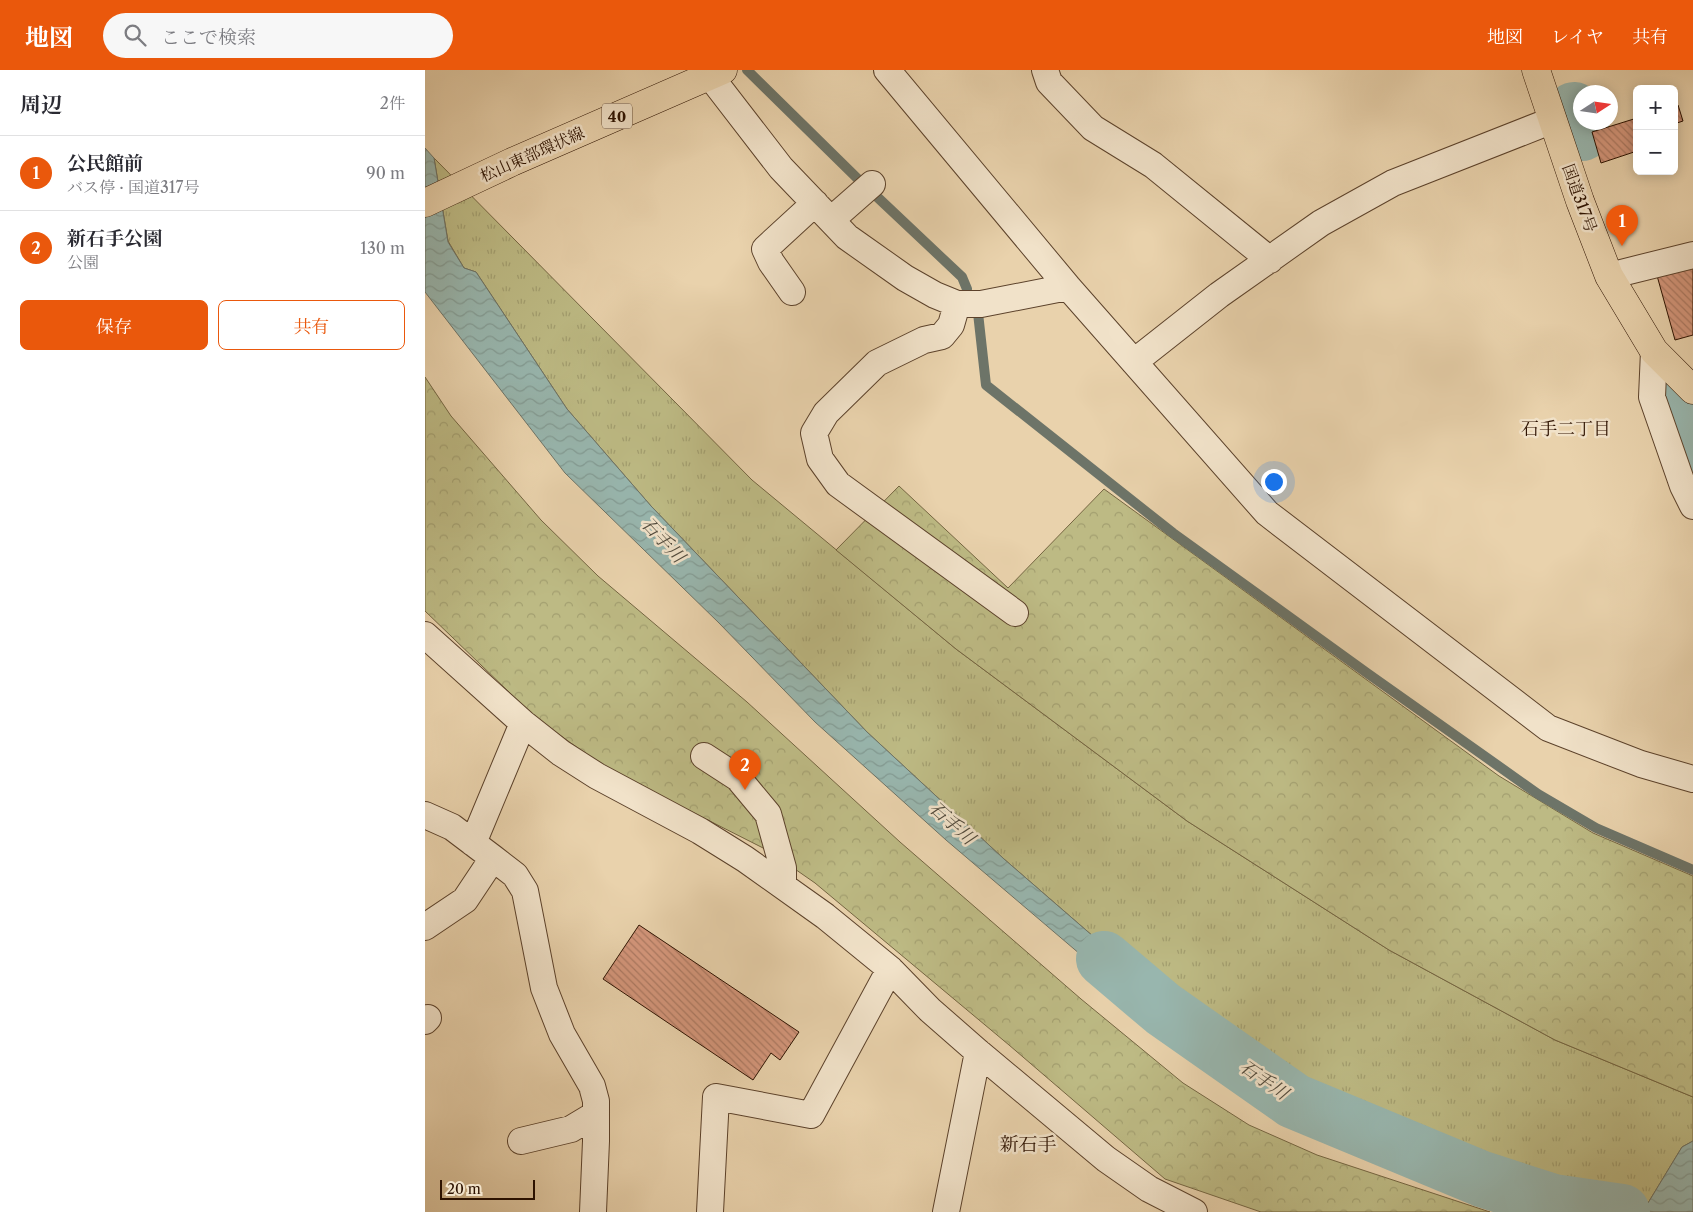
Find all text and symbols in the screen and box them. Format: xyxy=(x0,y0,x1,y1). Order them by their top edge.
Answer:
search box xyxy=(103,13,453,58)
icon: search xyxy=(121,21,149,49)
text: 地図 xyxy=(25,23,73,52)
text: ここで検索 xyxy=(161,26,256,49)
text: 地図 xyxy=(1487,26,1523,48)
text: レイヤ xyxy=(1551,26,1604,48)
text: 共有 xyxy=(1632,26,1668,48)
north arrow xyxy=(1573,85,1618,130)
map controls xyxy=(1633,85,1678,175)
button: + xyxy=(1633,85,1678,130)
text: 周辺 xyxy=(20,92,62,117)
text: 2件 xyxy=(380,93,405,113)
road number: 40 xyxy=(602,104,632,128)
street label: 松山東部環状線 xyxy=(477,122,587,186)
button: − xyxy=(1633,130,1678,175)
text: 公民館前 xyxy=(67,152,143,175)
street label: 国道317号 xyxy=(1558,161,1602,235)
text: 1 xyxy=(32,163,40,183)
text: 90 m xyxy=(366,163,405,183)
text: バス停 · 国道317号 xyxy=(67,177,199,197)
pin: 1 xyxy=(1606,205,1638,246)
text: 新石手公園 xyxy=(67,227,162,250)
text: 2 xyxy=(31,238,41,258)
text: 130 m xyxy=(360,238,405,258)
text: 公園 xyxy=(67,252,99,272)
button: 保存 xyxy=(20,300,208,350)
button: 共有 xyxy=(218,300,405,350)
district label: 石手二丁目 xyxy=(1521,418,1611,440)
your location xyxy=(1261,469,1287,495)
water label: 石手川 xyxy=(637,513,691,569)
pin: 2 xyxy=(729,749,761,790)
water label: 石手川 xyxy=(925,797,981,851)
water label: 石手川 xyxy=(1236,1056,1294,1106)
district label: 新石手 xyxy=(999,1133,1057,1156)
scale bar xyxy=(440,1177,535,1200)
text: 20 m xyxy=(447,1180,481,1198)

